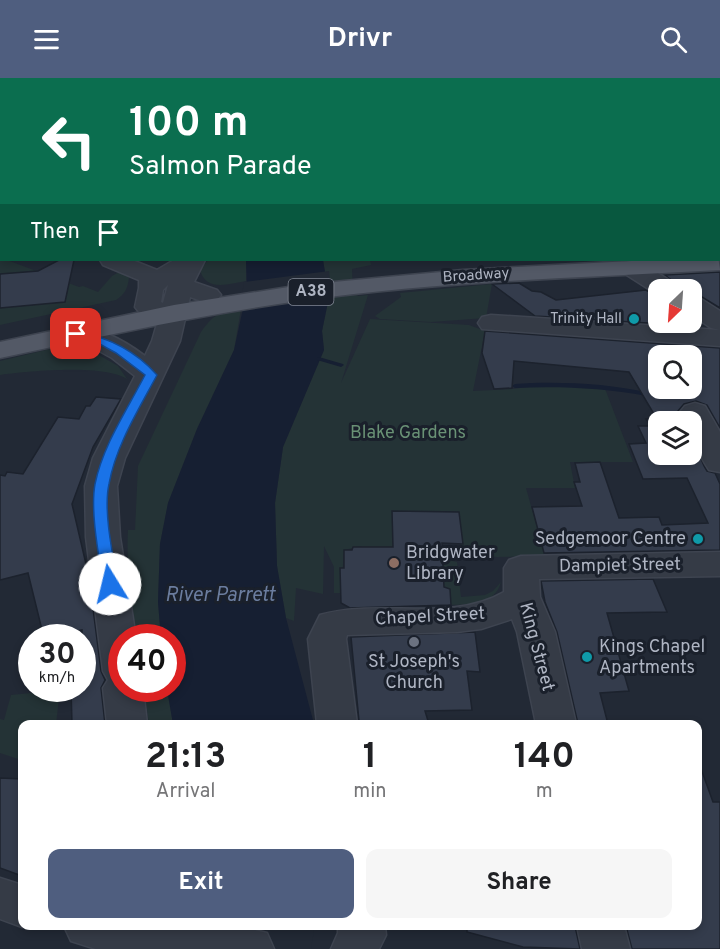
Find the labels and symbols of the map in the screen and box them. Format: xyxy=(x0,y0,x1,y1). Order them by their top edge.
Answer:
street label: Broadway xyxy=(442,264,510,288)
road number: A38 xyxy=(288,279,334,305)
north arrow xyxy=(648,279,702,333)
pin xyxy=(50,308,101,359)
place label: Trinity Hall xyxy=(550,310,622,329)
marker: Trinity Hall xyxy=(627,312,641,326)
park label: Blake Gardens xyxy=(350,422,466,445)
place label: Sedgemoor Centre xyxy=(535,528,686,551)
marker: Sedgemoor Centre xyxy=(691,532,705,546)
place label: Bridgwater Library xyxy=(406,542,495,586)
position arrow xyxy=(78,552,142,616)
street label: Dampiet Street xyxy=(559,553,681,579)
marker: Bridgwater Library xyxy=(387,556,401,570)
water label: River Parrett xyxy=(165,583,276,609)
street label: King Street xyxy=(513,600,559,694)
street label: Chapel Street xyxy=(374,603,486,631)
speed limit sign: 40 xyxy=(108,624,186,702)
marker: St Joseph's Church xyxy=(407,635,421,649)
place label: Kings Chapel Apartments xyxy=(599,636,705,680)
marker: Kings Chapel Apartments xyxy=(580,650,594,664)
place label: St Joseph's Church xyxy=(368,651,460,695)

